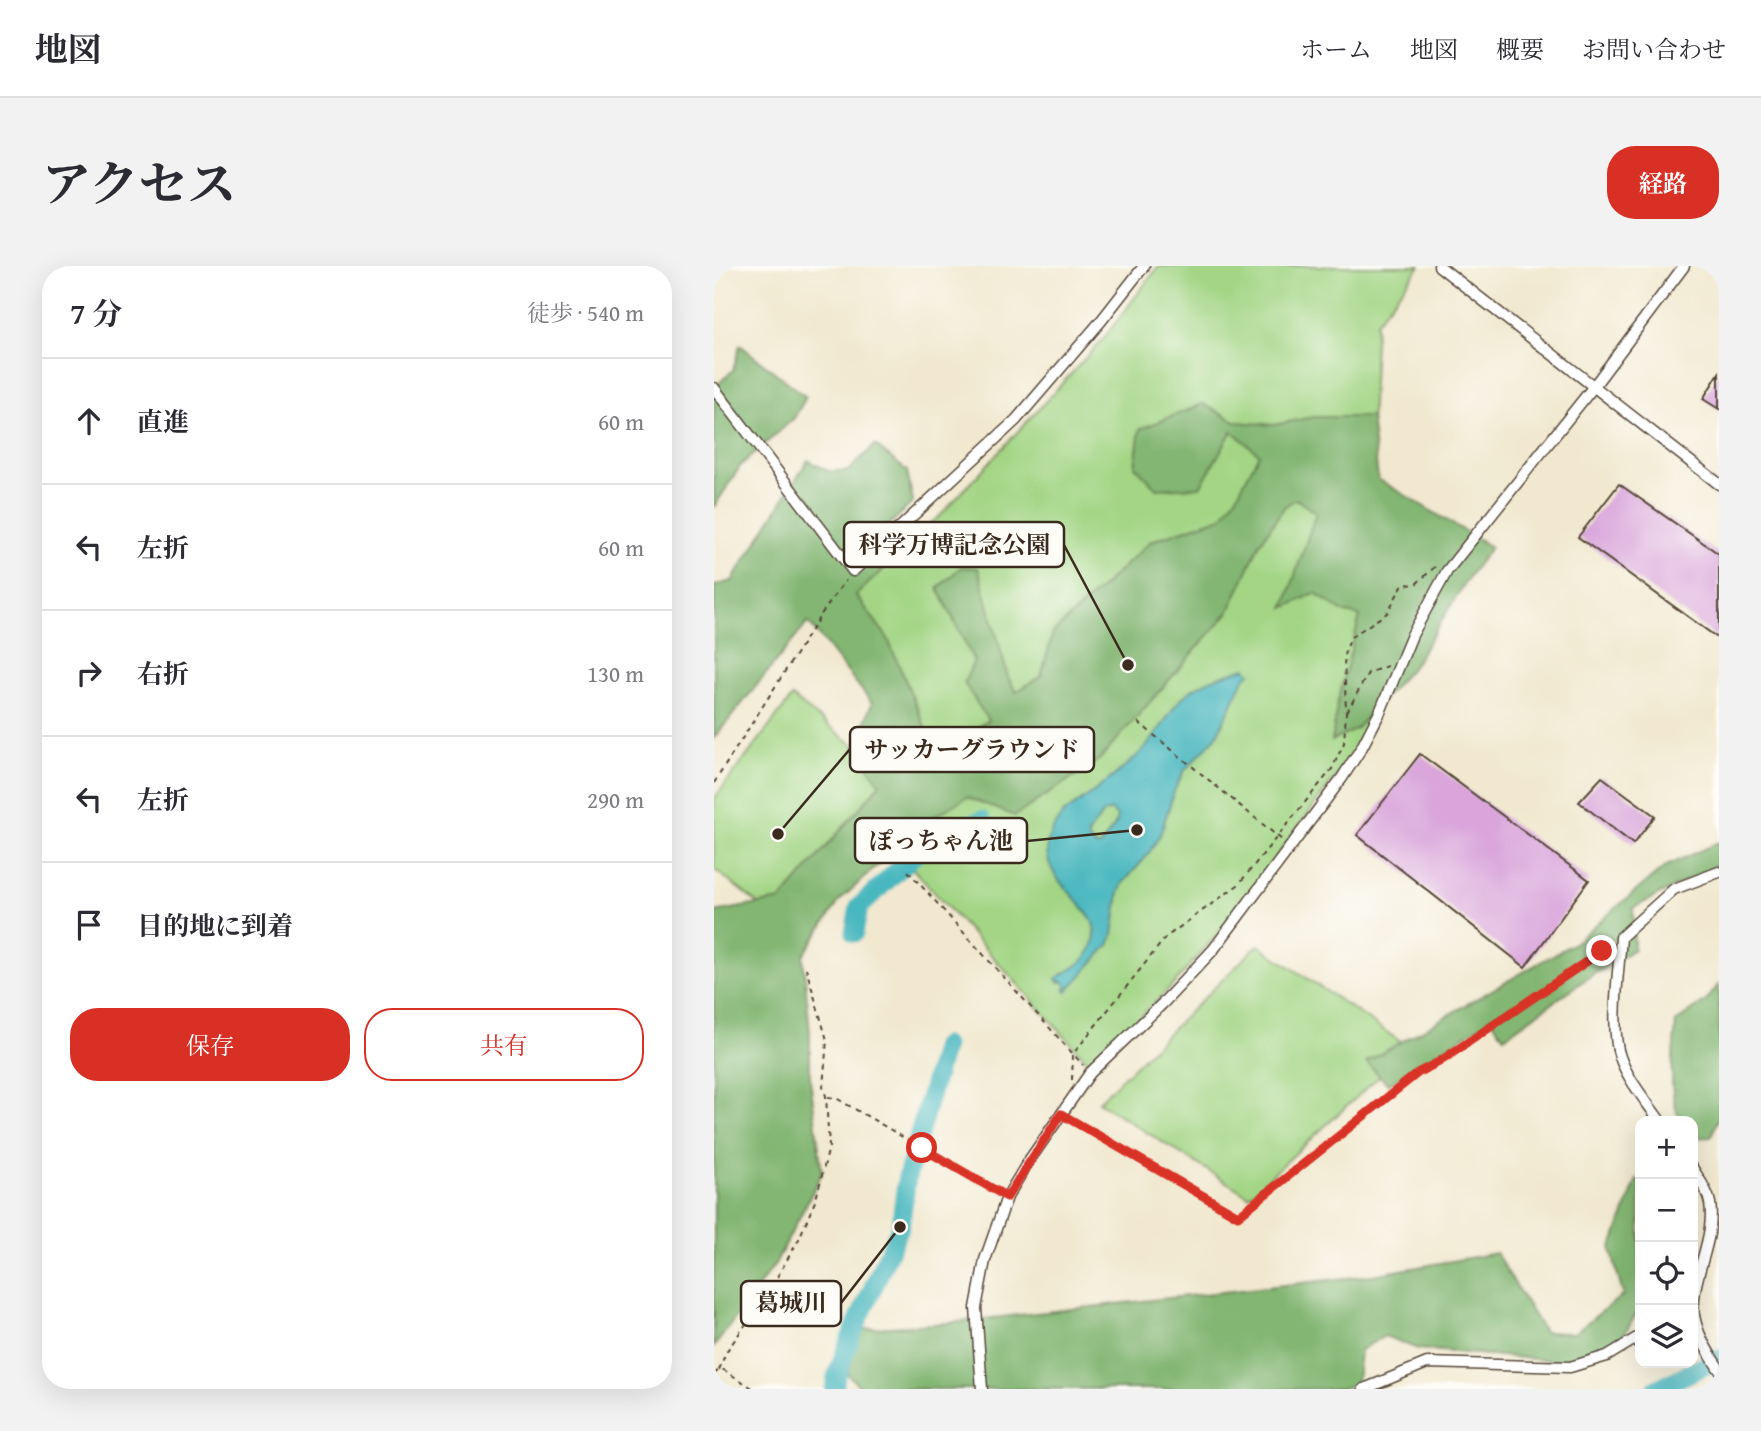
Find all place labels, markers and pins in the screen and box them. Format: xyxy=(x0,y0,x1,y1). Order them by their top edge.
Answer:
callout: 科学万博記念公園 xyxy=(844,522,1064,567)
callout: サッカーグラウンド xyxy=(850,727,1094,772)
callout: ぽっちゃん池 xyxy=(855,818,1027,863)
callout: 葛城川 xyxy=(741,1281,841,1326)

